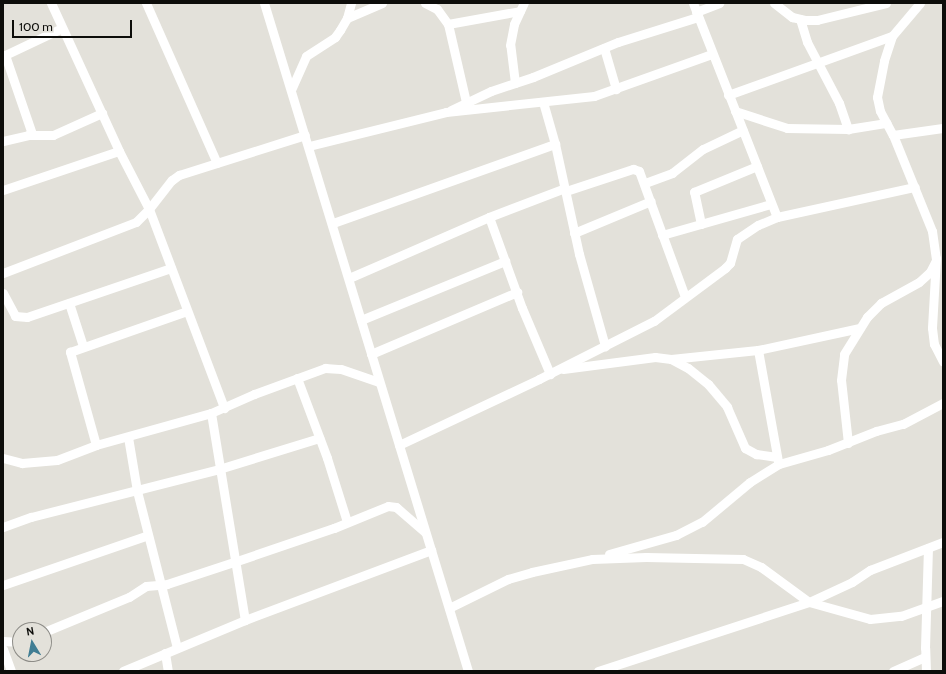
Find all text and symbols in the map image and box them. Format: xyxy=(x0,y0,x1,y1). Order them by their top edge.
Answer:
scale bar xyxy=(14,12,134,38)
text: 100 m xyxy=(19,19,53,34)
north arrow xyxy=(12,622,52,662)
text: N xyxy=(25,624,35,639)

